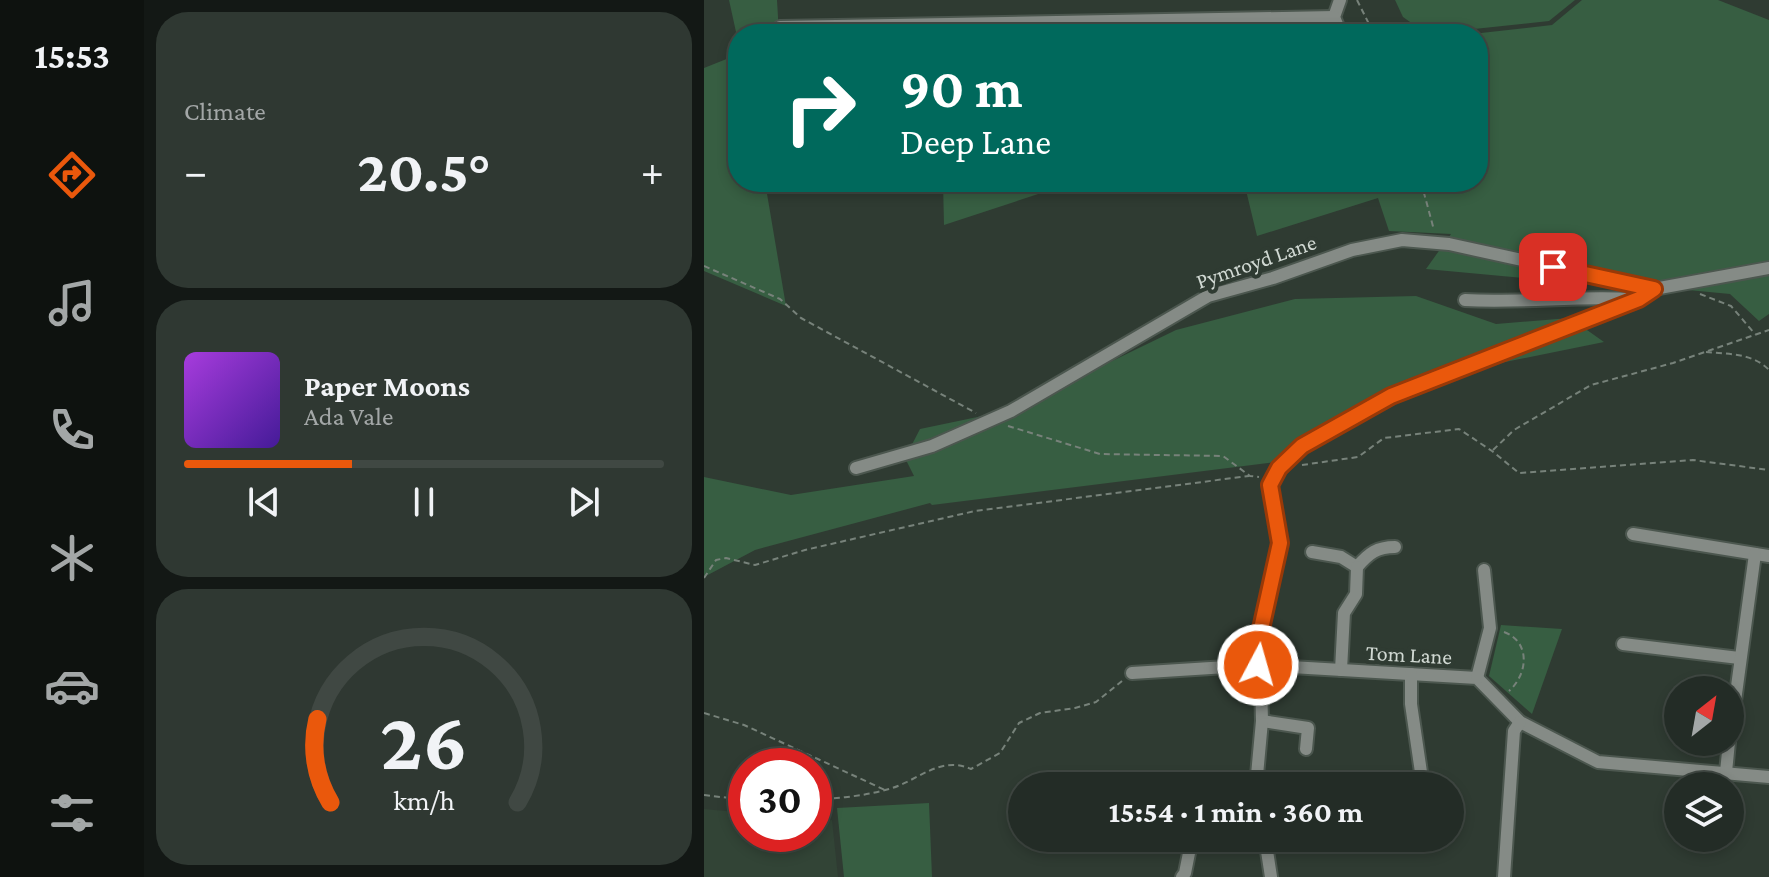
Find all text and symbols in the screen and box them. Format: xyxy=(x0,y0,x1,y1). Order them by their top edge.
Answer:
text: 15:53 xyxy=(34,36,110,76)
icon: right xyxy=(768,56,872,160)
text: 90 m xyxy=(900,57,1023,119)
text: Climate xyxy=(184,97,266,126)
text: Deep Lane xyxy=(900,122,1051,162)
text: 20.5° xyxy=(357,137,491,204)
icon: directions xyxy=(44,147,100,203)
text: − xyxy=(184,147,207,195)
text: + xyxy=(641,147,664,195)
street label: Pymroyd Lane xyxy=(1193,229,1320,294)
pin xyxy=(1519,233,1587,301)
icon: arrive xyxy=(1531,245,1575,289)
icon: music xyxy=(44,275,100,331)
text: Paper Moons xyxy=(304,369,470,402)
icon: phone xyxy=(44,402,100,458)
text: Ada Vale xyxy=(304,402,393,431)
icon: previous xyxy=(242,480,286,524)
icon: pause xyxy=(402,480,446,524)
icon: next xyxy=(562,480,606,524)
icon: climate xyxy=(44,530,100,586)
position arrow xyxy=(1216,623,1300,707)
street label: Tom Lane xyxy=(1365,640,1453,669)
icon: car xyxy=(44,658,100,714)
north arrow xyxy=(1664,676,1744,756)
map controls xyxy=(1664,676,1744,852)
text: 26 xyxy=(380,693,468,786)
speed limit sign: 30 xyxy=(728,748,832,852)
button: layers xyxy=(1664,772,1744,852)
text: km/h xyxy=(393,784,455,816)
icon: filters xyxy=(44,785,100,841)
text: 15:54 · 1 min · 360 m xyxy=(1109,795,1363,828)

